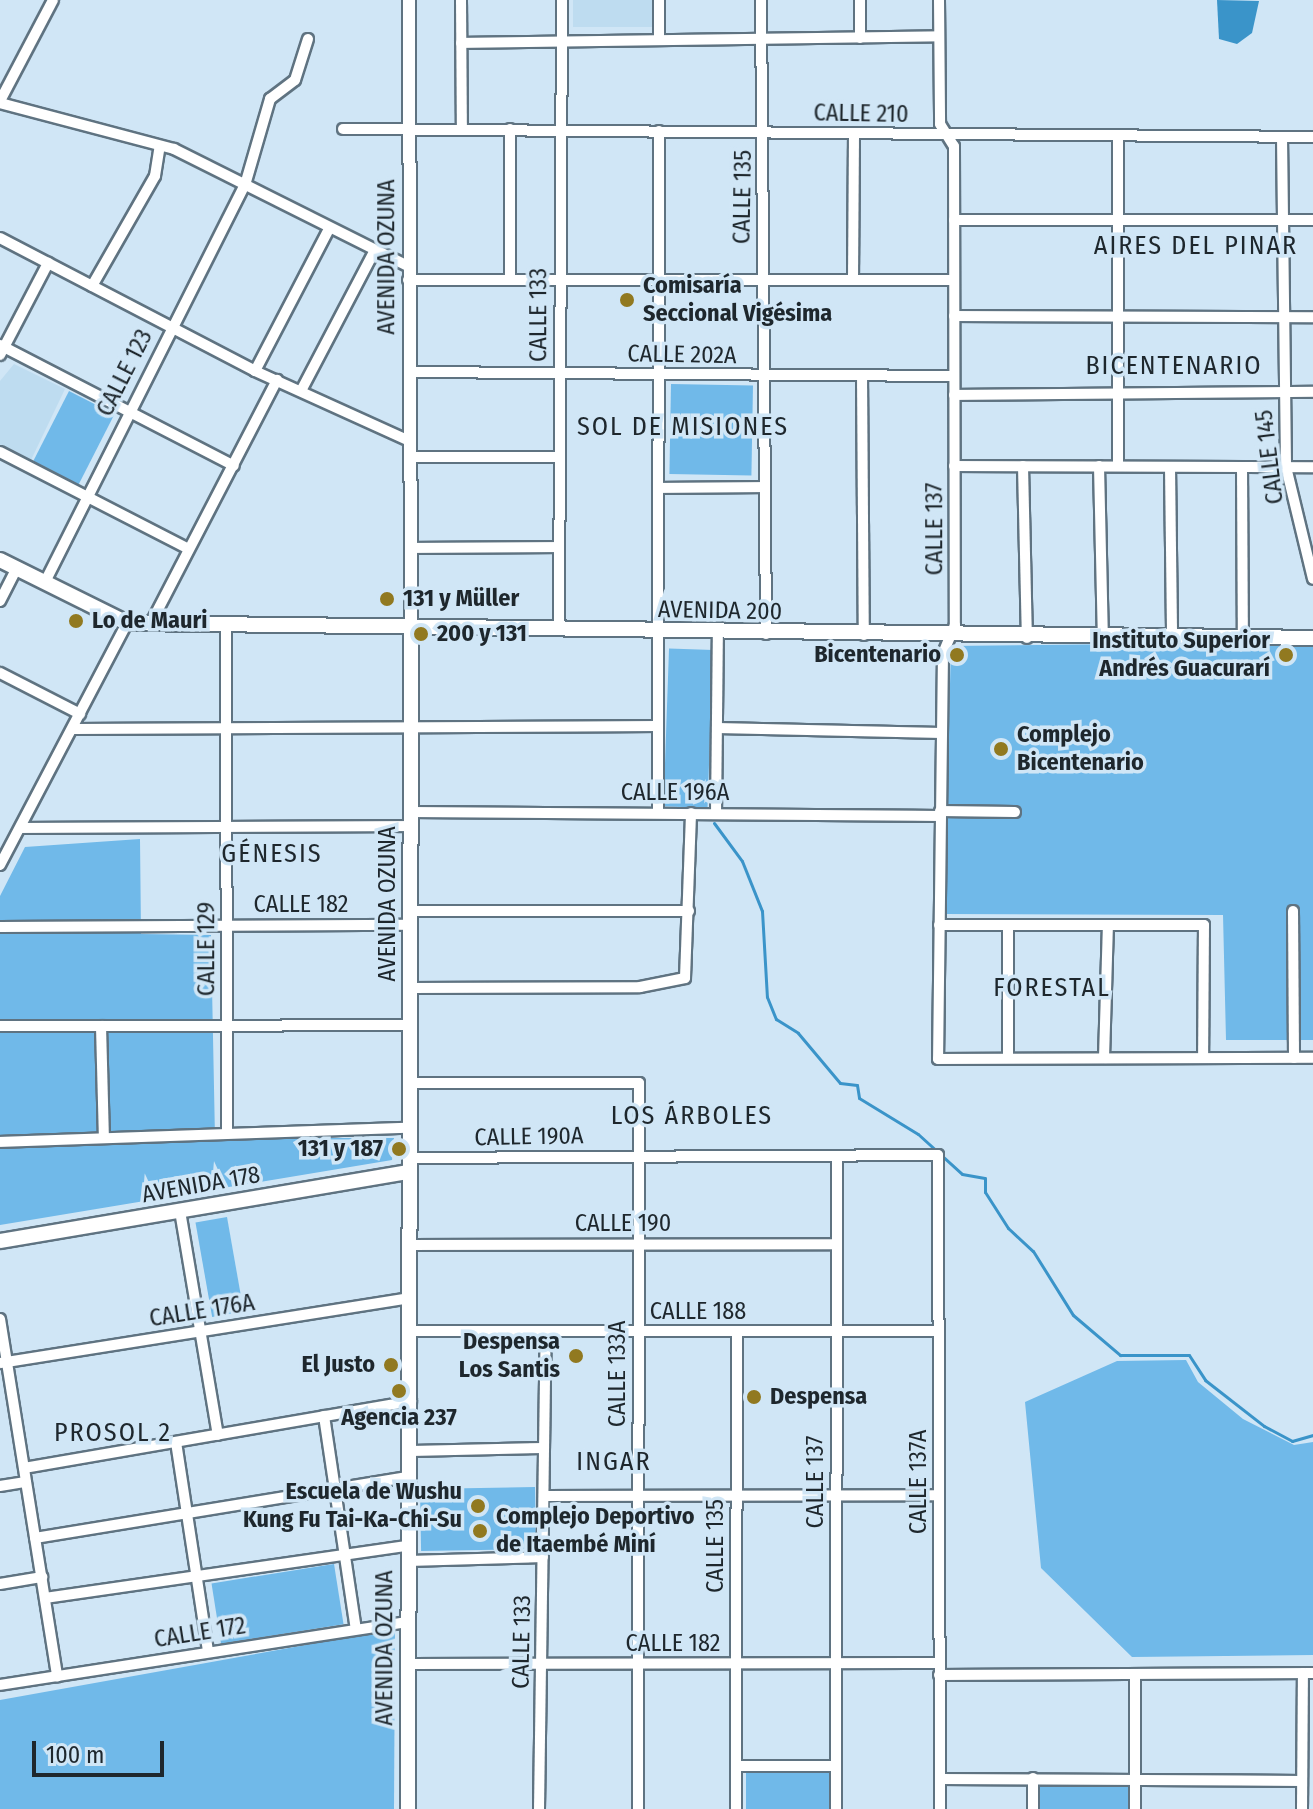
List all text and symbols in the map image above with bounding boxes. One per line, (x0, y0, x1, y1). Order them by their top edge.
street label: CALLE 210 (813, 99, 909, 129)
street label: CALLE 135 (728, 150, 758, 244)
street label: AVENIDA OZUNA (373, 179, 401, 335)
district label: AIRES DEL PINAR (1094, 230, 1298, 262)
street label: CALLE 133 (525, 268, 553, 362)
place label: Comisaría Seccional Vigésima (643, 272, 832, 328)
marker: Comisaría Seccional Vigésima (618, 291, 636, 309)
street label: CALLE 123 (91, 325, 159, 421)
street label: CALLE 202A (627, 340, 737, 370)
district label: BICENTENARIO (1085, 350, 1263, 382)
street label: CALLE 145 (1250, 408, 1290, 506)
district label: SOL DE MISIONES (577, 411, 789, 443)
street label: CALLE 137 (921, 483, 949, 575)
place label: 131 y Müller (403, 585, 519, 613)
marker: 131 y Müller (378, 590, 396, 608)
street label: AVENIDA 200 (658, 596, 782, 626)
place label: Lo de Mauri (92, 607, 207, 635)
marker: Lo de Mauri (67, 612, 85, 630)
place label: 200 y 131 (437, 620, 527, 648)
marker: 200 y 131 (412, 625, 430, 643)
place label: Instituto Superior Andrés Guacurarí (1092, 627, 1270, 683)
place label: Bicentenario (814, 641, 941, 669)
marker: Bicentenario (948, 646, 966, 664)
marker: Instituto Superior Andrés Guacurarí (1277, 646, 1295, 664)
place label: Complejo Bicentenario (1017, 721, 1144, 777)
marker: Complejo Bicentenario (992, 740, 1010, 758)
street label: CALLE 196A (621, 779, 729, 807)
street label: AVENIDA OZUNA (374, 826, 402, 982)
district label: GÉNESIS (221, 838, 323, 870)
street label: CALLE 182 (254, 891, 348, 919)
street label: CALLE 129 (193, 902, 221, 996)
district label: FORESTAL (993, 972, 1111, 1004)
district label: LOS ÁRBOLES (611, 1100, 773, 1132)
street label: CALLE 190A (474, 1122, 584, 1152)
place label: 131 y 187 (298, 1135, 383, 1163)
marker: 131 y 187 (390, 1140, 408, 1158)
street label: AVENIDA 178 (140, 1160, 262, 1210)
street label: CALLE 190 (575, 1210, 671, 1238)
street label: CALLE 176A (147, 1288, 257, 1334)
street label: CALLE 188 (650, 1298, 746, 1326)
street label: CALLE 133A (604, 1321, 632, 1427)
place label: Despensa Los Santis (459, 1328, 560, 1384)
marker: Despensa Los Santis (567, 1347, 585, 1365)
place label: El Justo (302, 1351, 375, 1379)
marker: El Justo (382, 1356, 400, 1374)
marker: Agencia 237 (390, 1382, 408, 1400)
place label: Despensa (770, 1383, 867, 1411)
marker: Despensa (745, 1388, 763, 1406)
place label: Agencia 237 (341, 1404, 457, 1432)
district label: PROSOL 2 (54, 1417, 172, 1449)
street label: CALLE 137A (905, 1430, 933, 1534)
street label: CALLE 137 (802, 1436, 830, 1528)
district label: INGAR (576, 1446, 652, 1478)
place label: Escuela de Wushu Kung Fu Tai-Ka-Chi-Su (243, 1478, 462, 1534)
marker: Escuela de Wushu Kung Fu Tai-Ka-Chi-Su (469, 1497, 487, 1515)
street label: CALLE 135 (702, 1499, 730, 1593)
place label: Complejo Deportivo de Itaembé Miní (496, 1503, 695, 1559)
marker: Complejo Deportivo de Itaembé Miní (471, 1522, 489, 1540)
street label: AVENIDA OZUNA (371, 1570, 399, 1726)
street label: CALLE 133 (507, 1595, 537, 1689)
street label: CALLE 172 (152, 1612, 248, 1654)
street label: CALLE 182 (626, 1630, 720, 1658)
scale bar (36, 1725, 168, 1775)
text: 100 m (46, 1741, 104, 1769)

